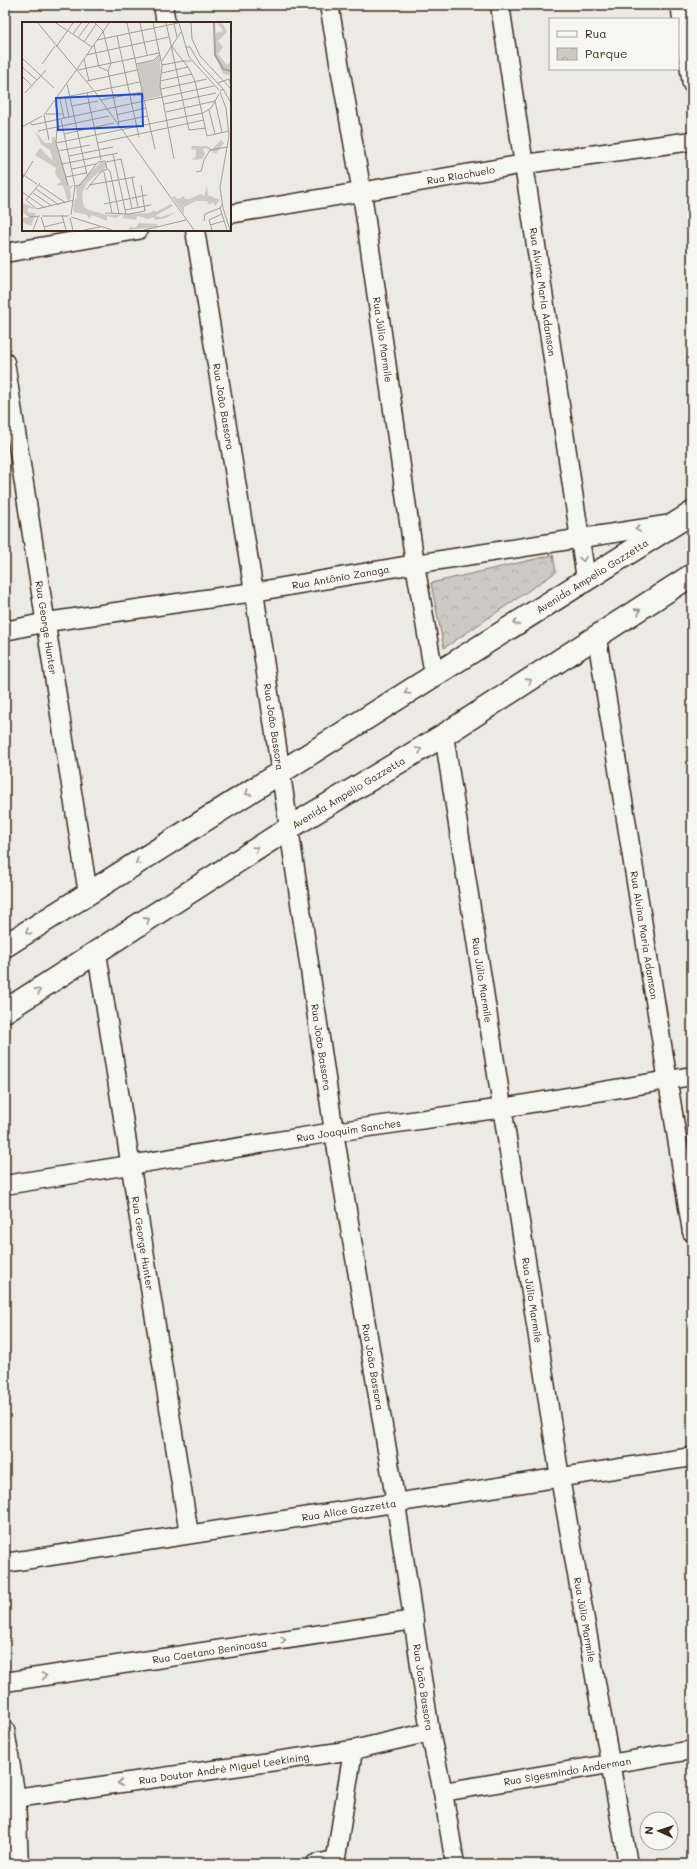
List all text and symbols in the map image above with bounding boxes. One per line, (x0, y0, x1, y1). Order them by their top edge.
legend (549, 18, 679, 70)
inset map (22, 22, 231, 231)
text: Rua (585, 25, 607, 41)
text: Parque (585, 45, 628, 61)
street label: Rua Riachuelo (426, 162, 496, 188)
street label: Rua Alvina Maria Adamson (526, 227, 560, 357)
street label: Rua Júlio Marmile (370, 296, 396, 383)
street label: Rua João Bassora (210, 362, 238, 451)
one-way arrow (635, 524, 641, 533)
street label: Avenida Ampelio Gazzetta (533, 535, 651, 616)
one-way arrow (578, 555, 587, 562)
street label: Rua Antônio Zanaga (291, 562, 390, 592)
street label: Rua George Hunter (32, 580, 61, 676)
one-way arrow (634, 608, 641, 615)
one-way arrow (514, 618, 521, 625)
one-way arrow (525, 678, 532, 686)
street label: Rua João Bassora (261, 682, 287, 771)
one-way arrow (404, 688, 411, 695)
one-way arrow (415, 747, 422, 754)
street label: Avenida Ampelio Gazzetta (289, 753, 408, 832)
one-way arrow (245, 788, 252, 796)
one-way arrow (252, 847, 259, 854)
one-way arrow (135, 858, 142, 865)
street label: Rua Alvina Maria Adamson (627, 870, 662, 1000)
one-way arrow (143, 918, 150, 925)
one-way arrow (25, 927, 32, 935)
street label: Rua Júlio Marmile (469, 936, 496, 1024)
one-way arrow (34, 988, 41, 995)
street label: Rua João Bassora (308, 1003, 335, 1092)
street label: Rua Joaquim Sanches (296, 1116, 402, 1145)
street label: Rua George Hunter (129, 1195, 157, 1291)
street label: Rua Júlio Marmile (519, 1257, 546, 1344)
street label: Rua João Bassora (359, 1323, 387, 1411)
street label: Rua Alice Gazzetta (301, 1496, 397, 1524)
street label: Rua Júlio Marmile (571, 1576, 599, 1663)
street label: Rua Caetano Benincasa (151, 1635, 268, 1667)
one-way arrow (280, 1636, 286, 1645)
street label: Rua João Bassora (410, 1643, 437, 1732)
one-way arrow (40, 1672, 47, 1681)
street label: Rua Doutor André Miguel Leekining (138, 1749, 310, 1787)
street label: Rua Sigesmindo Anderman (503, 1753, 632, 1789)
one-way arrow (117, 1778, 123, 1787)
north arrow (639, 1811, 679, 1851)
text: N (641, 1826, 656, 1835)

